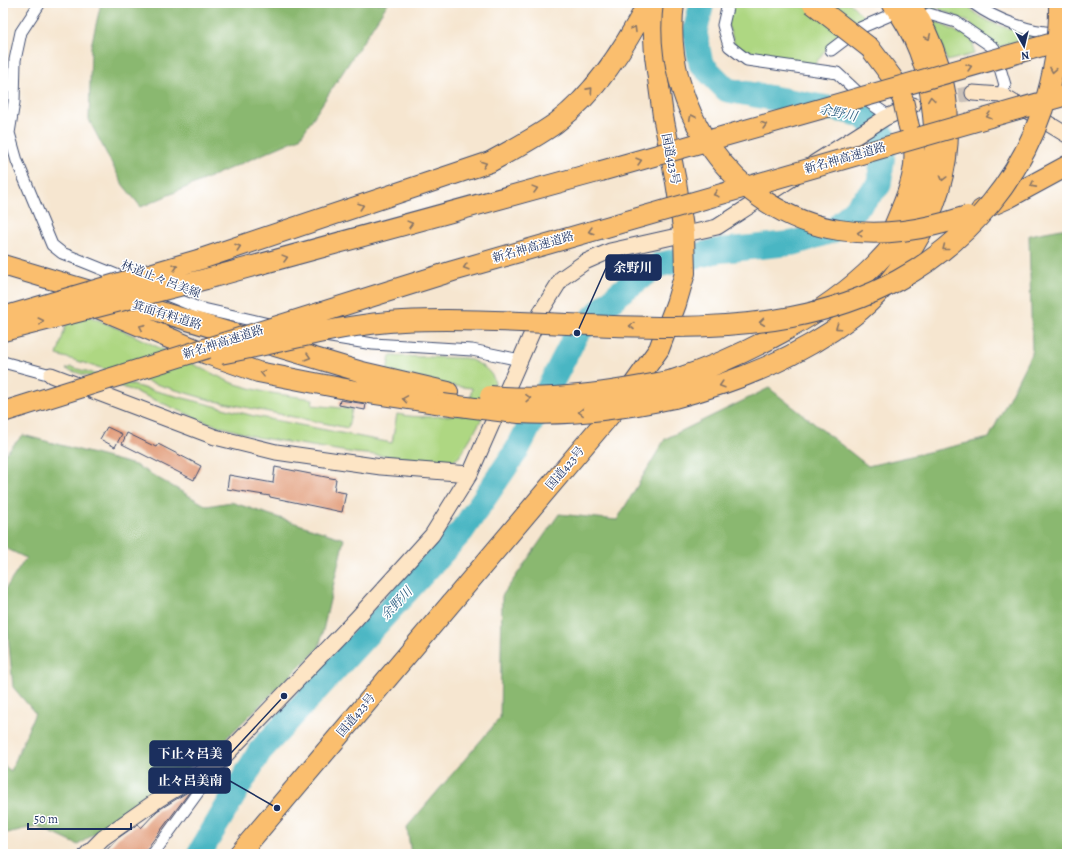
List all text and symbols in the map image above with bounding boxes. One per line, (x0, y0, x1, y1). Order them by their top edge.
one-way arrow (629, 26, 637, 33)
north arrow (1004, 26, 1044, 66)
one-way arrow (923, 33, 931, 41)
text: N (1020, 47, 1030, 63)
one-way arrow (966, 63, 973, 72)
one-way arrow (1049, 66, 1058, 73)
one-way arrow (585, 87, 593, 95)
one-way arrow (927, 96, 936, 102)
water label: 余野川 (817, 100, 861, 125)
one-way arrow (986, 112, 992, 120)
one-way arrow (689, 113, 697, 121)
one-way arrow (760, 121, 767, 130)
street label: 国道423号 (658, 132, 684, 186)
street label: 新名神高速道路 (802, 139, 888, 177)
one-way arrow (635, 157, 642, 166)
one-way arrow (481, 160, 488, 168)
one-way arrow (939, 175, 947, 181)
one-way arrow (1030, 180, 1037, 188)
one-way arrow (532, 185, 539, 194)
one-way arrow (713, 190, 719, 198)
one-way arrow (358, 202, 365, 211)
one-way arrow (406, 220, 413, 229)
one-way arrow (588, 226, 595, 235)
street label: 新名神高速道路 (490, 228, 576, 266)
one-way arrow (857, 228, 863, 237)
one-way arrow (234, 243, 241, 252)
one-way arrow (942, 244, 949, 251)
one-way arrow (281, 254, 288, 263)
callout: 余野川 (606, 255, 661, 280)
street label: 林道止々呂美線 (119, 256, 203, 302)
text: 余野川 (613, 259, 653, 276)
one-way arrow (463, 262, 470, 271)
one-way arrow (171, 263, 178, 272)
street label: 箕面有料道路 (130, 297, 204, 333)
one-way arrow (759, 317, 765, 326)
one-way arrow (38, 318, 44, 326)
street label: 新名神高速道路 (181, 321, 265, 363)
one-way arrow (629, 322, 635, 330)
one-way arrow (835, 322, 842, 330)
one-way arrow (138, 324, 146, 332)
one-way arrow (305, 352, 312, 361)
one-way arrow (260, 369, 266, 377)
one-way arrow (719, 380, 726, 389)
one-way arrow (525, 393, 531, 402)
one-way arrow (402, 395, 408, 404)
one-way arrow (577, 408, 583, 416)
street label: 国道423号 (542, 443, 588, 493)
water label: 余野川 (377, 582, 417, 623)
street label: 国道423号 (333, 690, 379, 740)
callout: 下止々呂美 (150, 741, 231, 766)
text: 下止々呂美 (157, 745, 223, 762)
callout: 止々呂美南 (149, 768, 230, 793)
text: 止々呂美南 (157, 772, 223, 789)
scale bar (28, 805, 131, 831)
text: 50 m (34, 811, 58, 827)

